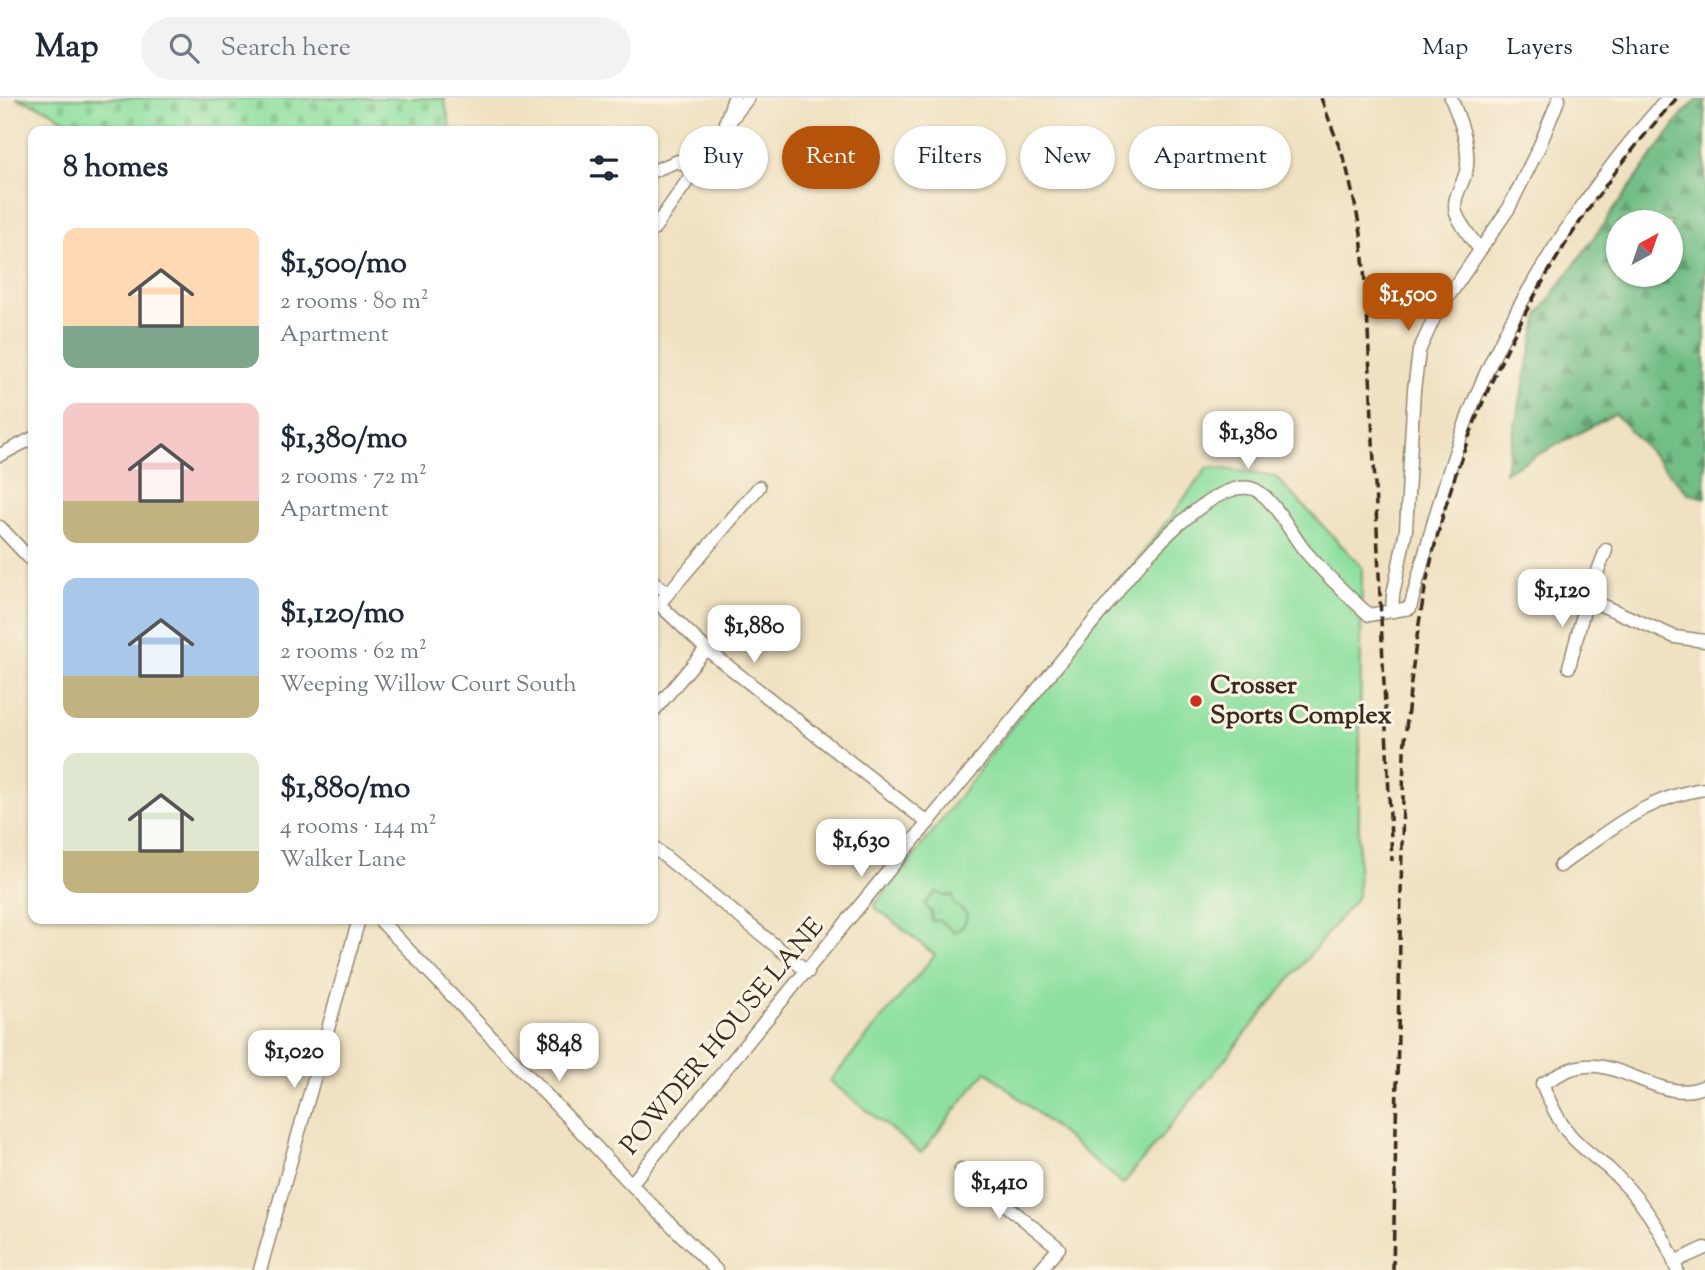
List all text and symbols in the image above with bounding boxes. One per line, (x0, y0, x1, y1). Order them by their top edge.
search box (141, 17, 631, 80)
text: Map (35, 24, 99, 72)
icon: search (165, 29, 203, 67)
text: Search here (221, 30, 351, 67)
text: Map (1422, 31, 1468, 65)
text: Layers (1506, 31, 1573, 65)
text: Share (1611, 31, 1670, 65)
chip: Buy (679, 126, 768, 189)
chip: Rent (782, 126, 880, 189)
chip: Filters (894, 126, 1006, 189)
chip: New (1020, 126, 1115, 189)
chip: Apartment (1129, 126, 1291, 189)
text: 8 homes (63, 147, 168, 190)
icon: filters (585, 149, 623, 187)
north arrow (1606, 210, 1684, 287)
map controls (1606, 210, 1683, 287)
text: $1,500/mo (280, 243, 407, 286)
icon: home (119, 256, 203, 340)
pin: $1,500 (1351, 274, 1465, 333)
text: $1,500 (1379, 279, 1437, 312)
text: 2 rooms · 80 m² (280, 286, 428, 319)
text: Apartment (280, 319, 389, 352)
pin: $1,380 (1191, 412, 1305, 471)
text: $1,380 (1219, 417, 1277, 450)
text: $1,380/mo (280, 418, 407, 461)
icon: home (119, 431, 203, 515)
text: 2 rooms · 72 m² (280, 461, 427, 494)
text: Apartment (280, 494, 389, 527)
pin: $1,120 (1505, 570, 1619, 629)
text: $1,120 (1534, 575, 1590, 608)
text: $1,120/mo (280, 593, 405, 636)
icon: home (119, 606, 203, 690)
pin: $1,880 (697, 606, 811, 665)
text: $1,880 (724, 611, 785, 644)
text: 2 rooms · 62 m² (280, 636, 427, 669)
place label: Crosser Sports Complex (1210, 668, 1392, 735)
text: Weeping Willow Court South (280, 669, 577, 702)
marker: Crosser Sports Complex (1188, 693, 1204, 709)
text: $1,880/mo (280, 768, 410, 811)
icon: home (119, 781, 203, 865)
text: 4 rooms · 144 m² (280, 811, 437, 844)
pin: $1,630 (804, 820, 918, 879)
text: $1,630 (832, 825, 890, 858)
text: Walker Lane (280, 844, 406, 877)
street label: POWDER HOUSE LANE (613, 910, 834, 1164)
pin: $848 (518, 1024, 600, 1083)
text: $848 (536, 1029, 582, 1062)
pin: $1,020 (237, 1030, 351, 1090)
text: $1,020 (264, 1036, 324, 1069)
pin: $1,410 (942, 1162, 1056, 1221)
text: $1,410 (970, 1167, 1028, 1200)

